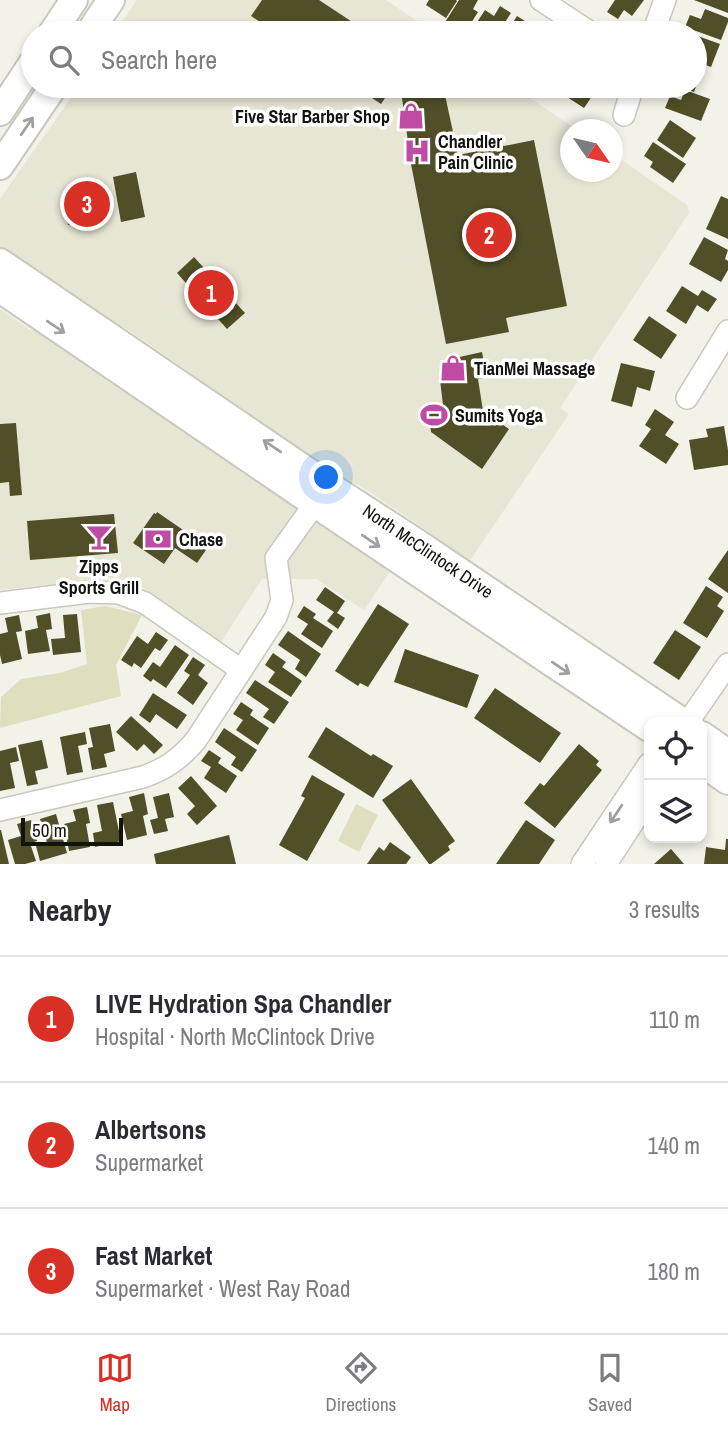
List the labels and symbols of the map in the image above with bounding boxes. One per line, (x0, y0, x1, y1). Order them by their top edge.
shop icon: Five Star Barber Shop (396, 101, 426, 131)
place label: Five Star Barber Shop (235, 104, 390, 129)
one-way arrow (20, 117, 34, 136)
north arrow (560, 119, 623, 182)
place label: Chandler Pain Clinic (438, 129, 513, 175)
hospital icon: Chandler Pain Clinic (402, 136, 432, 166)
pin: 3 (64, 178, 110, 230)
pin: 2 (466, 209, 512, 261)
pin: 1 (188, 267, 234, 319)
one-way arrow (46, 320, 65, 335)
shop icon: TianMei Massage (438, 353, 468, 383)
place label: TianMei Massage (474, 356, 595, 381)
sports icon: Sumits Yoga (419, 400, 449, 430)
place label: Sumits Yoga (455, 403, 544, 428)
one-way arrow (263, 439, 282, 453)
your location (309, 460, 343, 494)
street label: North McClintock Drive (358, 498, 498, 604)
bar icon: Zipps Sports Grill (84, 522, 114, 552)
bank icon: Chase (143, 524, 173, 554)
place label: Chase (179, 527, 223, 552)
one-way arrow (361, 535, 381, 549)
place label: Zipps Sports Grill (59, 554, 139, 600)
one-way arrow (550, 661, 570, 675)
one-way arrow (608, 804, 623, 823)
scale bar (21, 815, 122, 847)

